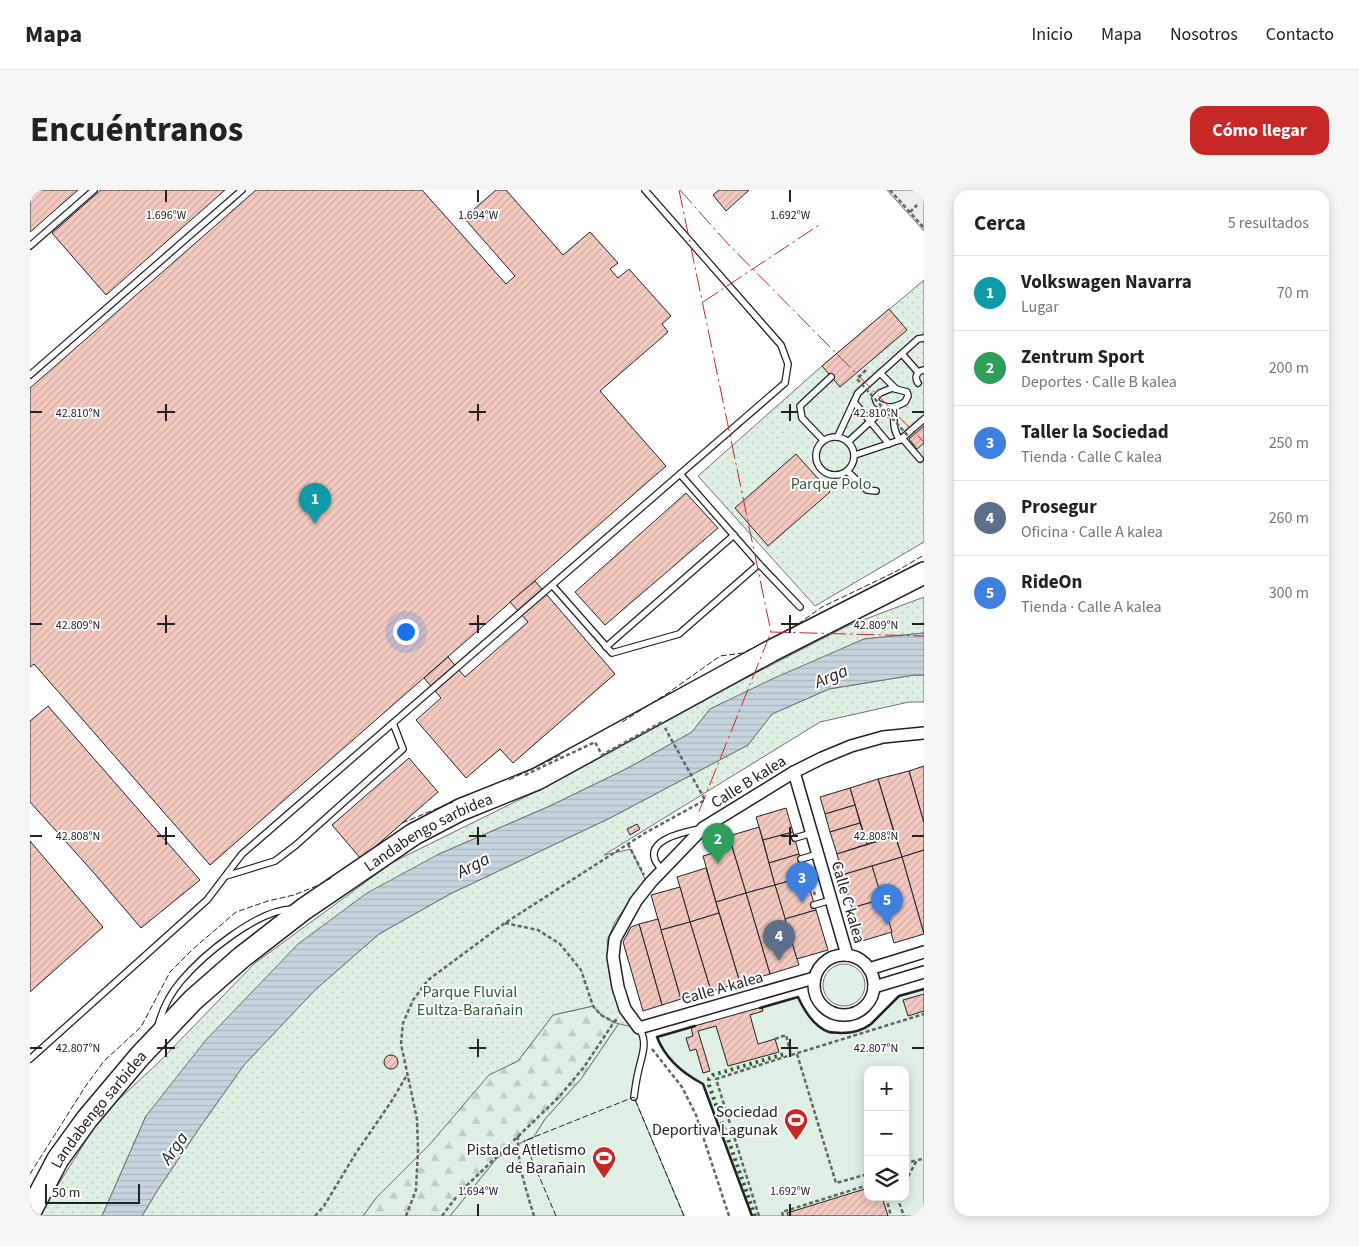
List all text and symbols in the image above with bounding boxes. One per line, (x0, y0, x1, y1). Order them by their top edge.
text: Mapa (25, 17, 82, 52)
text: Inicio (1032, 22, 1073, 47)
text: Mapa (1101, 22, 1142, 47)
text: Nosotros (1170, 22, 1238, 47)
text: Contacto (1266, 22, 1334, 47)
text: Encuéntranos (30, 105, 243, 155)
button: Cómo llegar (1190, 106, 1329, 155)
text: 1.696°W (146, 207, 187, 224)
text: 1.694°W (458, 207, 499, 224)
text: 1.692°W (770, 207, 811, 224)
text: Cerca (974, 208, 1026, 238)
text: 5 resultados (1228, 212, 1309, 234)
text: Volkswagen Navarra (1021, 269, 1192, 296)
text: 1 (986, 282, 994, 304)
text: 70 m (1277, 282, 1309, 304)
text: Lugar (1021, 296, 1059, 318)
text: Zentrum Sport (1021, 344, 1144, 371)
text: 2 (986, 357, 994, 379)
text: 200 m (1269, 357, 1309, 379)
text: Deportes · Calle B kalea (1021, 371, 1177, 393)
text: 42.810°N (56, 405, 100, 422)
text: 42.810°N (854, 405, 898, 422)
text: Taller la Sociedad (1021, 419, 1169, 446)
text: 3 (986, 432, 994, 454)
text: 250 m (1269, 432, 1309, 454)
text: Tienda · Calle C kalea (1021, 446, 1162, 468)
park label: Parque Polo (791, 473, 871, 495)
pin: 1 (299, 483, 331, 524)
text: Prosegur (1021, 494, 1097, 521)
text: 4 (986, 507, 994, 529)
text: 260 m (1269, 507, 1309, 529)
text: Oficina · Calle A kalea (1021, 521, 1163, 543)
text: RideOn (1021, 569, 1082, 596)
text: 5 (986, 582, 994, 604)
text: 300 m (1269, 582, 1309, 604)
text: Tienda · Calle A kalea (1021, 596, 1162, 618)
text: 42.809°N (56, 617, 100, 634)
text: 42.809°N (854, 617, 898, 634)
your location (393, 619, 419, 645)
water label: Arga (810, 658, 852, 695)
street label: Calle B kalea (707, 750, 790, 814)
street label: Landabengo sarbidea (360, 788, 496, 877)
pin: 2 (702, 823, 734, 864)
text: 42.808°N (56, 828, 100, 845)
text: 42.808°N (854, 828, 898, 845)
water label: Arga (451, 846, 495, 885)
street label: Calle C kalea (826, 859, 870, 946)
pin: 3 (786, 862, 818, 903)
pin: 5 (871, 884, 903, 925)
pin: 4 (763, 920, 795, 961)
street label: Calle A kalea (679, 966, 766, 1010)
park label: Parque Fluvial Eultza-Barañain (417, 981, 523, 1021)
text: 42.807°N (56, 1040, 100, 1057)
text: 42.807°N (854, 1040, 898, 1057)
street label: Landabengo sarbidea (45, 1046, 152, 1172)
map controls (864, 1066, 909, 1201)
button: + (864, 1066, 909, 1111)
place label: Sociedad Deportiva Lagunak (652, 1101, 778, 1141)
sports icon: Sociedad Deportiva Lagunak (783, 1107, 809, 1141)
button: − (864, 1111, 909, 1156)
water label: Arga (154, 1127, 195, 1170)
place label: Pista de Atletismo de Barañain (467, 1139, 586, 1179)
sports icon: Pista de Atletismo de Barañain (591, 1145, 617, 1179)
button: layers (864, 1156, 909, 1201)
scale bar (45, 1181, 140, 1204)
text: 50 m (52, 1183, 80, 1203)
text: 1.694°W (458, 1183, 499, 1200)
text: 1.692°W (770, 1183, 811, 1200)

